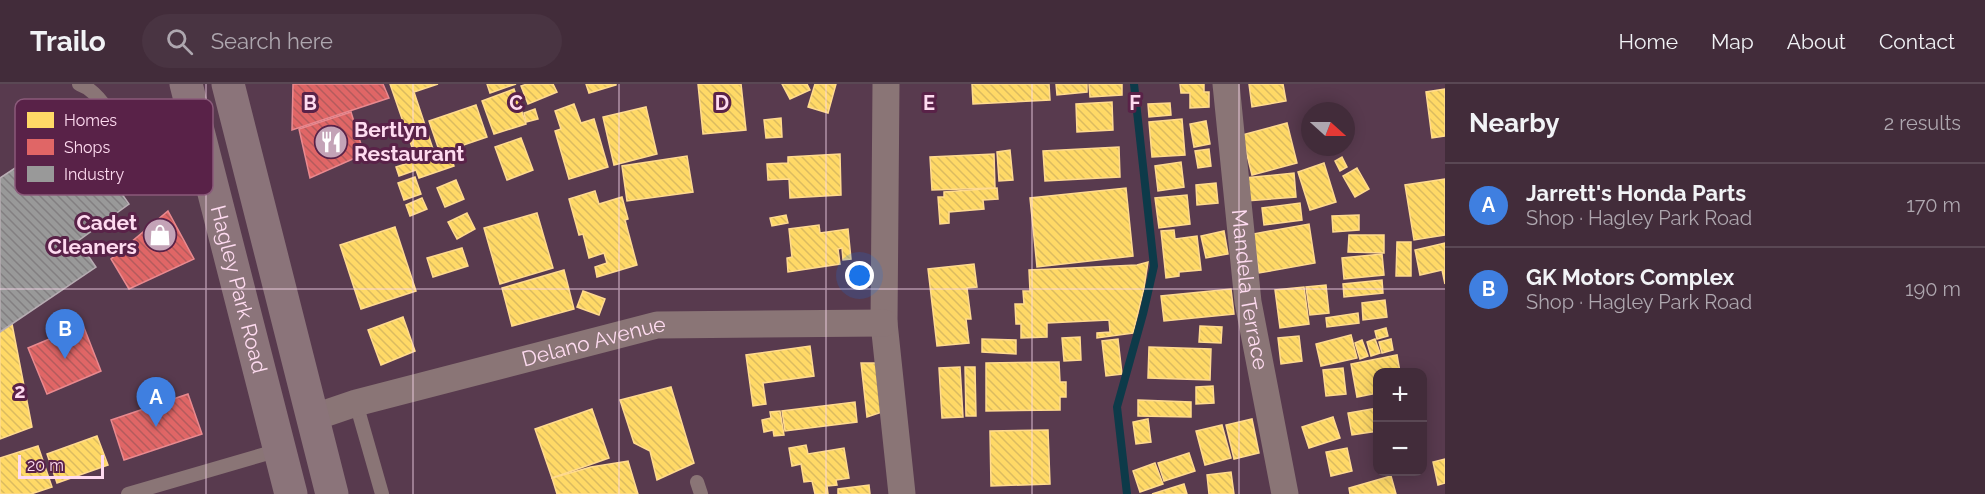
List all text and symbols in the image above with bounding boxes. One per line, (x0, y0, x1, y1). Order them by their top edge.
search box (142, 14, 562, 68)
text: Trailo (30, 25, 106, 58)
icon: search (163, 25, 196, 58)
text: Search here (211, 28, 333, 54)
text: Home (1619, 29, 1678, 54)
text: Map (1711, 29, 1754, 54)
text: About (1787, 29, 1846, 54)
text: Contact (1879, 29, 1955, 54)
text: B (303, 91, 317, 115)
text: C (509, 91, 523, 115)
text: D (715, 91, 729, 115)
text: E (923, 91, 935, 115)
text: F (1129, 91, 1141, 115)
legend (15, 99, 213, 195)
north arrow (1301, 102, 1355, 156)
text: Nearby (1469, 108, 1559, 138)
text: Homes (64, 111, 117, 130)
text: 2 results (1884, 111, 1961, 135)
place label: Bertlyn Restaurant (354, 117, 464, 166)
restaurant icon: Bertlyn Restaurant (313, 124, 349, 160)
text: Shops (64, 138, 110, 157)
text: Industry (64, 165, 124, 184)
text: Jarrett's Honda Parts (1526, 180, 1746, 206)
text: A (1482, 193, 1495, 217)
text: 170 m (1906, 193, 1961, 217)
street label: Hagley Park Road (206, 203, 273, 376)
text: Shop · Hagley Park Road (1526, 206, 1752, 230)
street label: Mandela Terrace (1227, 208, 1274, 372)
place label: Cadet Cleaners (48, 210, 137, 259)
shop icon: Cadet Cleaners (142, 217, 178, 253)
your location (845, 261, 874, 290)
text: GK Motors Complex (1526, 264, 1734, 290)
text: B (1482, 277, 1495, 301)
text: 190 m (1905, 277, 1961, 301)
text: Shop · Hagley Park Road (1526, 290, 1752, 314)
pin: B (46, 310, 84, 359)
street label: Delano Avenue (519, 312, 666, 372)
map controls (1373, 368, 1427, 476)
button: + (1373, 368, 1427, 422)
pin: A (136, 378, 176, 427)
text: 2 (14, 379, 26, 403)
button: − (1373, 422, 1427, 476)
scale bar (18, 452, 104, 480)
text: 20 m (27, 456, 64, 475)

